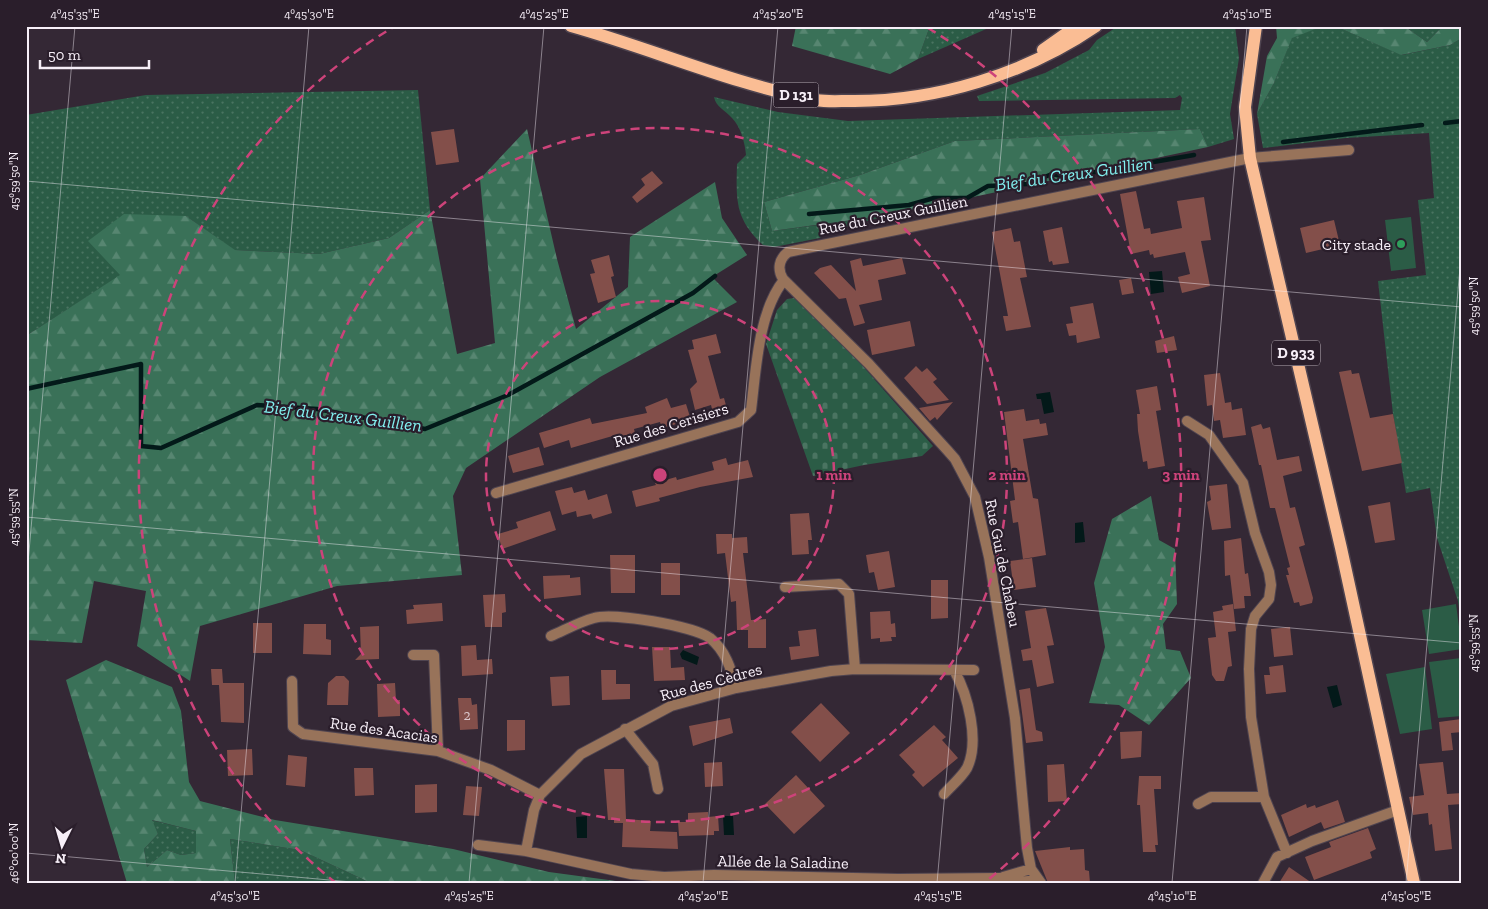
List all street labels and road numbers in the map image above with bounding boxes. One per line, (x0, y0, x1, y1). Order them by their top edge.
road number: D 131 (774, 82, 818, 108)
street label: Rue du Creux Guillien (817, 191, 970, 239)
road number: D 933 (1272, 340, 1320, 366)
street label: Rue des Cerisiers (611, 399, 731, 451)
street label: Rue Gui de Chabeu (981, 497, 1025, 629)
street label: Rue des Cèdres (658, 659, 764, 705)
street label: Rue des Acacias (329, 713, 439, 747)
street label: Allée de la Saladine (717, 851, 849, 873)

